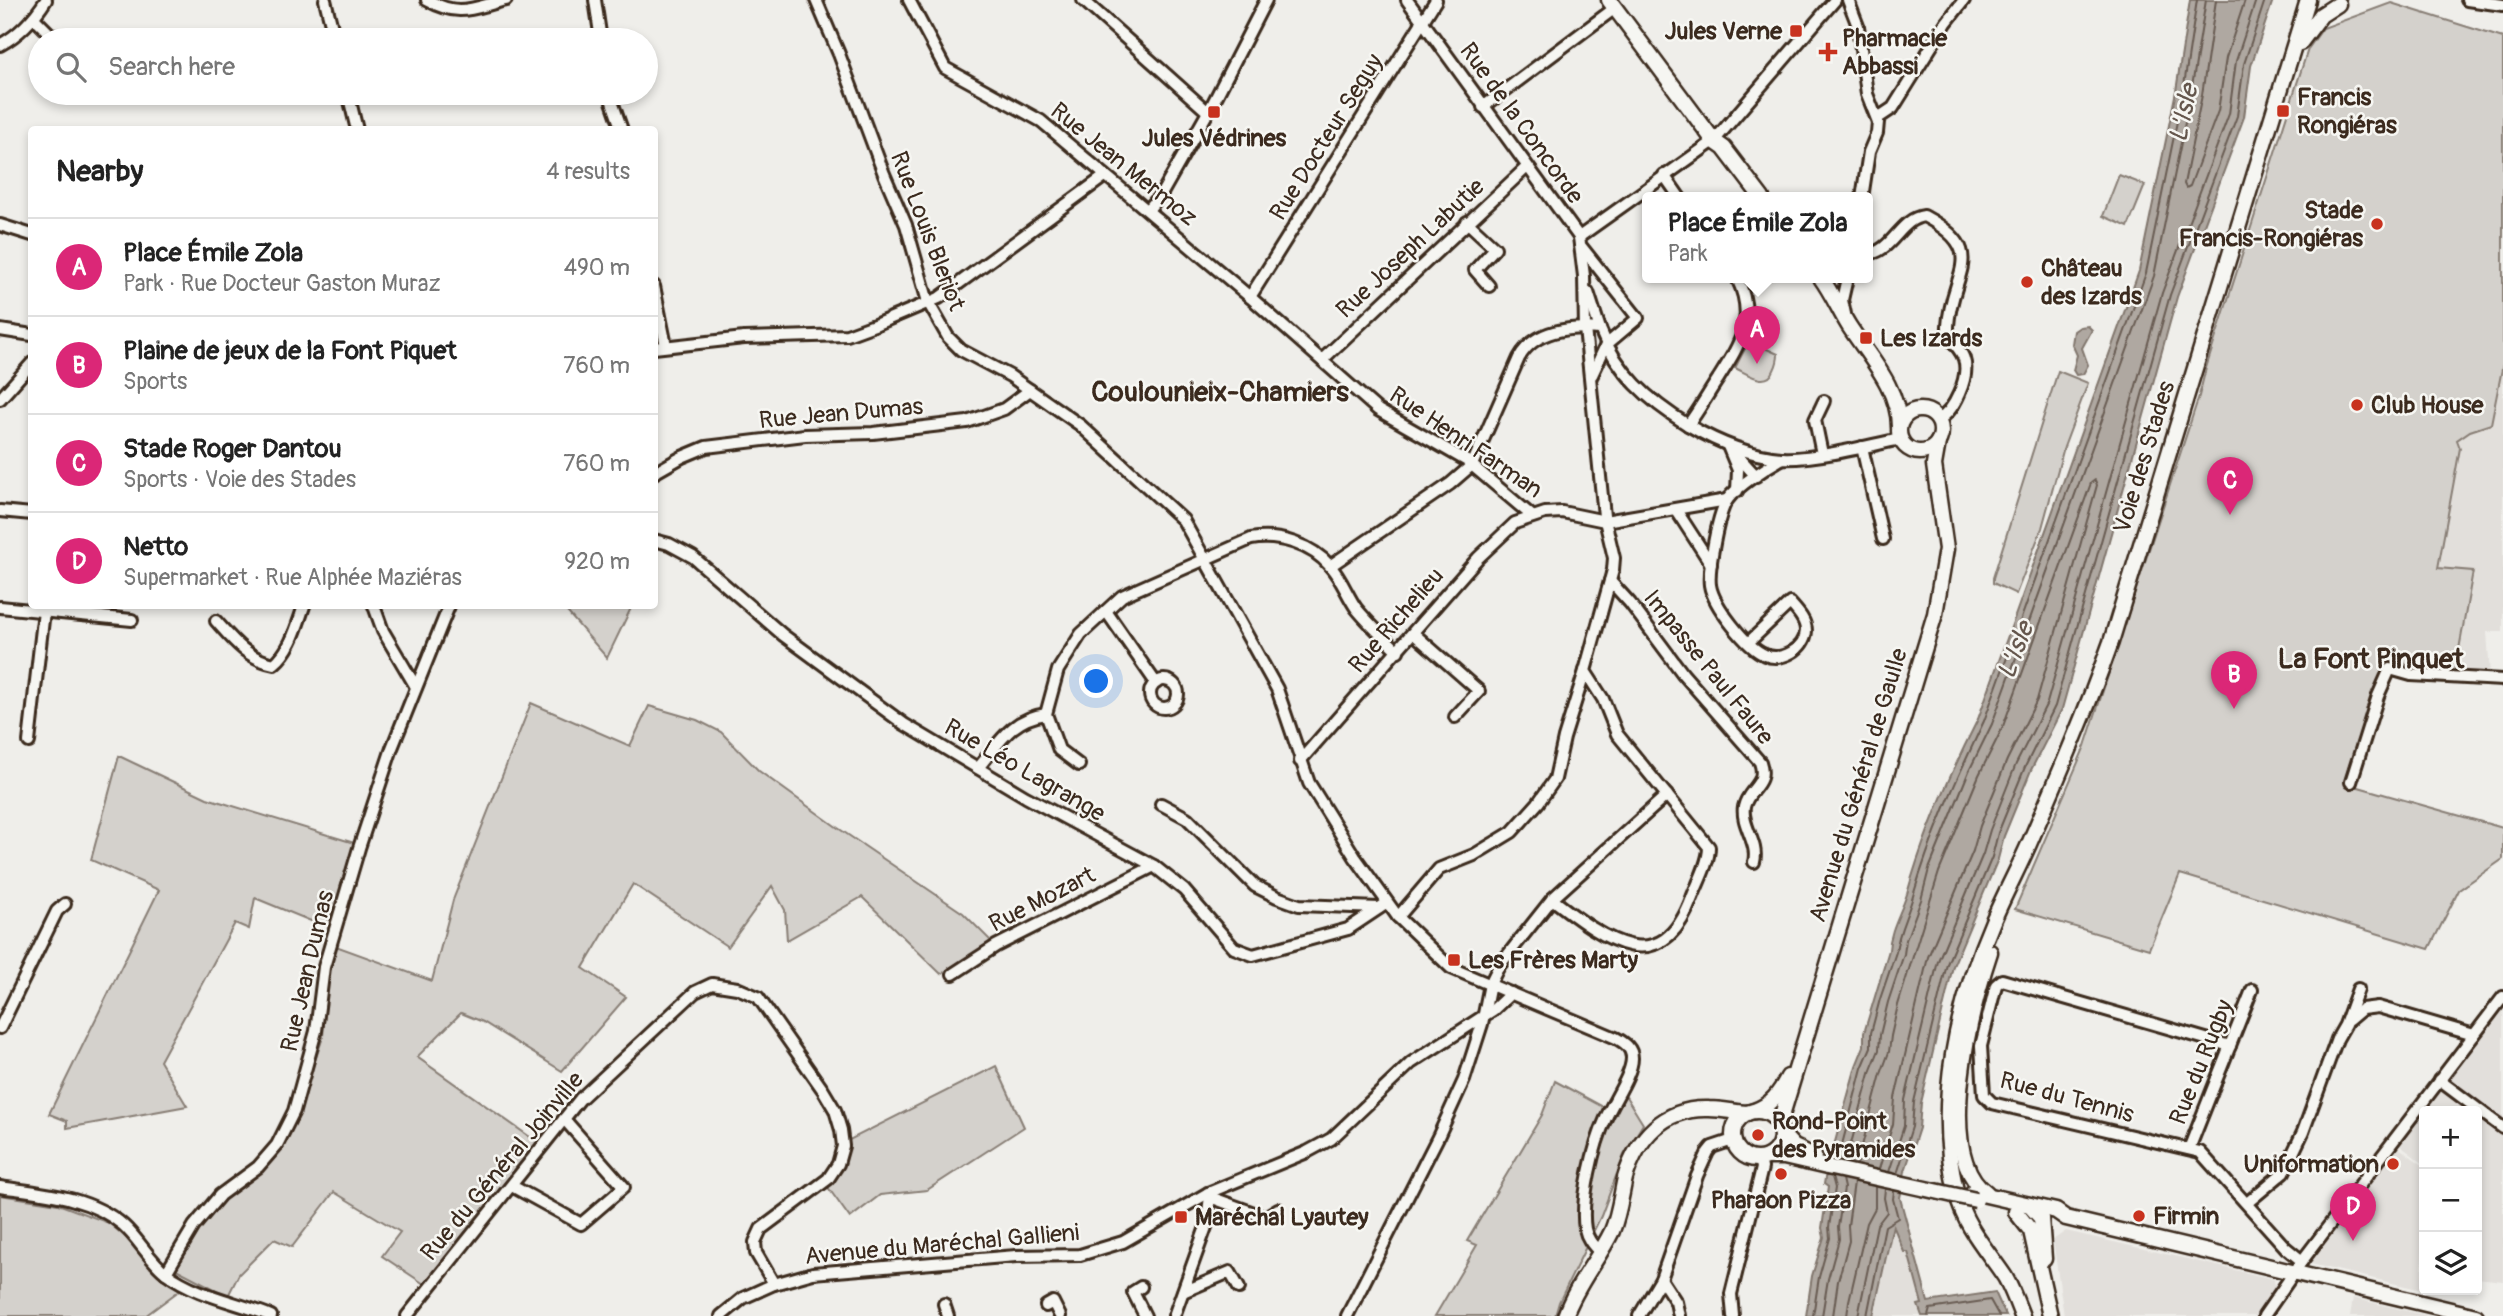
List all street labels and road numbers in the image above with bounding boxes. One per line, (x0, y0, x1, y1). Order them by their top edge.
street label: Rue de la Concorde (1453, 37, 1590, 210)
street label: Rue Docteur Seguy (1264, 49, 1389, 226)
street label: Rue Jean Mermoz (1045, 96, 1203, 232)
street label: Rue Louis Bleriot (884, 147, 971, 315)
street label: Rue Joseph Labutie (1330, 172, 1491, 324)
street label: Voie des Stades (2108, 377, 2181, 537)
street label: Rue Henri Farman (1384, 381, 1548, 504)
street label: Rue Jean Dumas (758, 392, 925, 435)
street label: Rue Richelieu (1343, 562, 1450, 679)
street label: Impasse Paul Faure (1637, 584, 1780, 751)
street label: Avenue du Général de Gaulle (1803, 645, 1914, 926)
street label: Rue Léo Lagrange (939, 713, 1110, 828)
street label: Rue Mozart (984, 860, 1100, 938)
street label: Rue Jean Dumas (275, 887, 340, 1055)
street label: Rue du Rugby (2163, 996, 2240, 1129)
street label: Rue du Général Joinville (415, 1066, 590, 1267)
street label: Rue du Tennis (1997, 1066, 2137, 1129)
street label: Avenue du Maréchal Gallieni (804, 1218, 1080, 1271)

